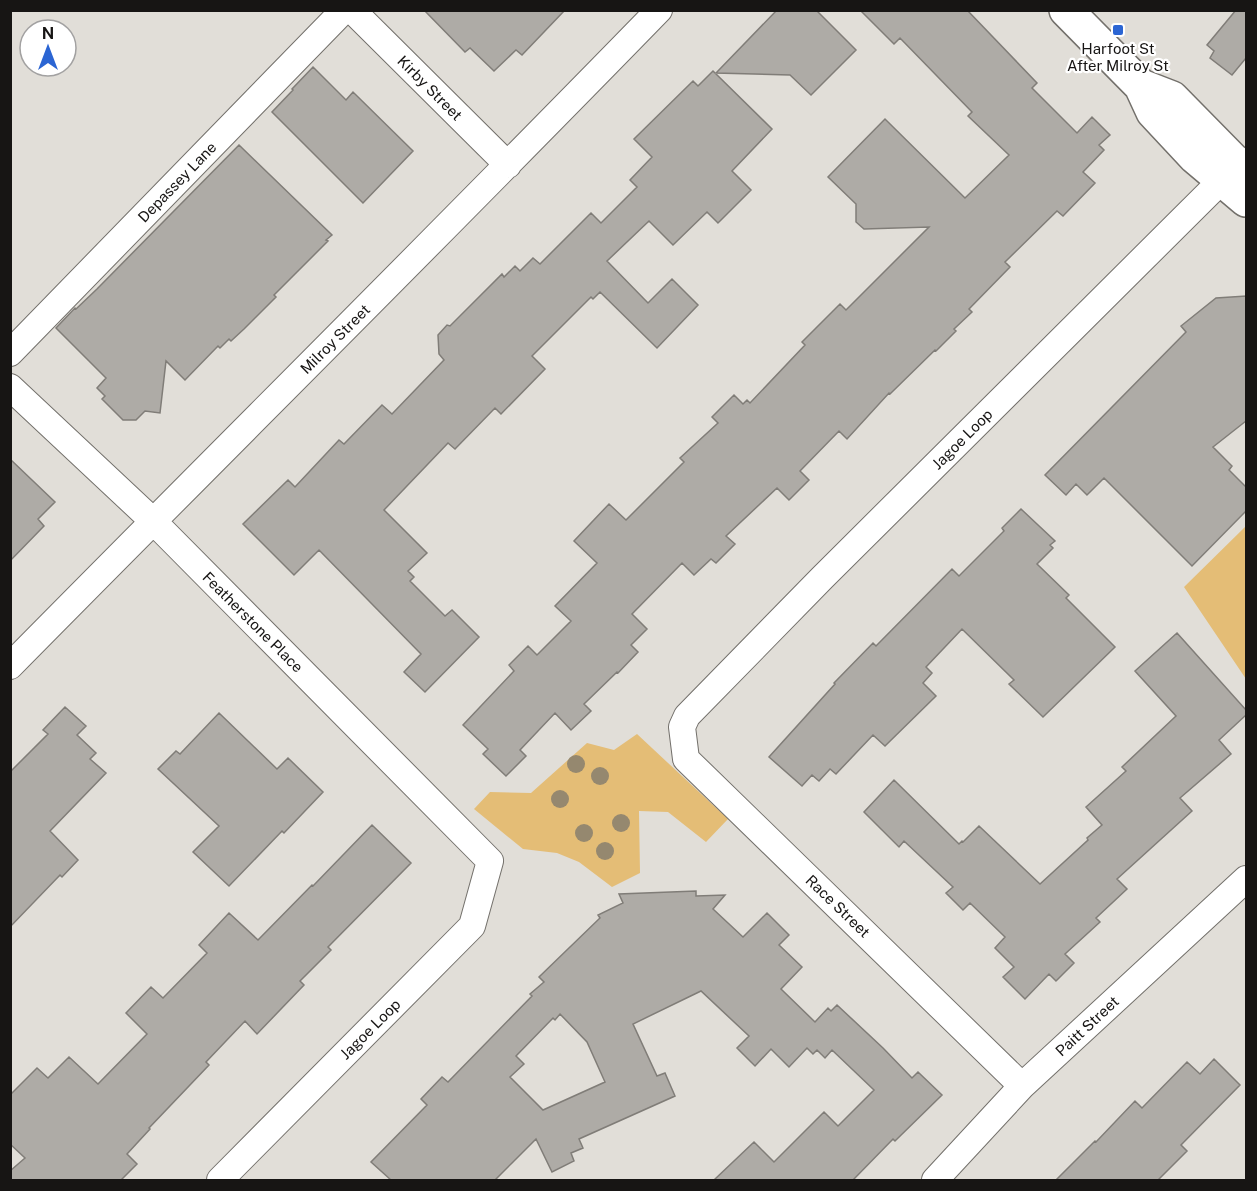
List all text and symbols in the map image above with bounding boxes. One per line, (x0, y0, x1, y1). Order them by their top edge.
north arrow (18, 18, 78, 78)
marker: Harfoot St After Milroy St (1111, 23, 1125, 37)
text: N (42, 24, 54, 43)
place label: Harfoot St After Milroy St (1067, 40, 1169, 74)
street label: Kirby Street (394, 52, 466, 124)
street label: Depassey Lane (134, 138, 220, 226)
street label: Milroy Street (297, 301, 373, 377)
street label: Jagoe Loop (928, 405, 996, 473)
street label: Featherstone Place (199, 568, 307, 676)
street label: Race Street (803, 871, 874, 941)
street label: Paitt Street (1052, 992, 1122, 1059)
street label: Jagoe Loop (336, 995, 404, 1063)

